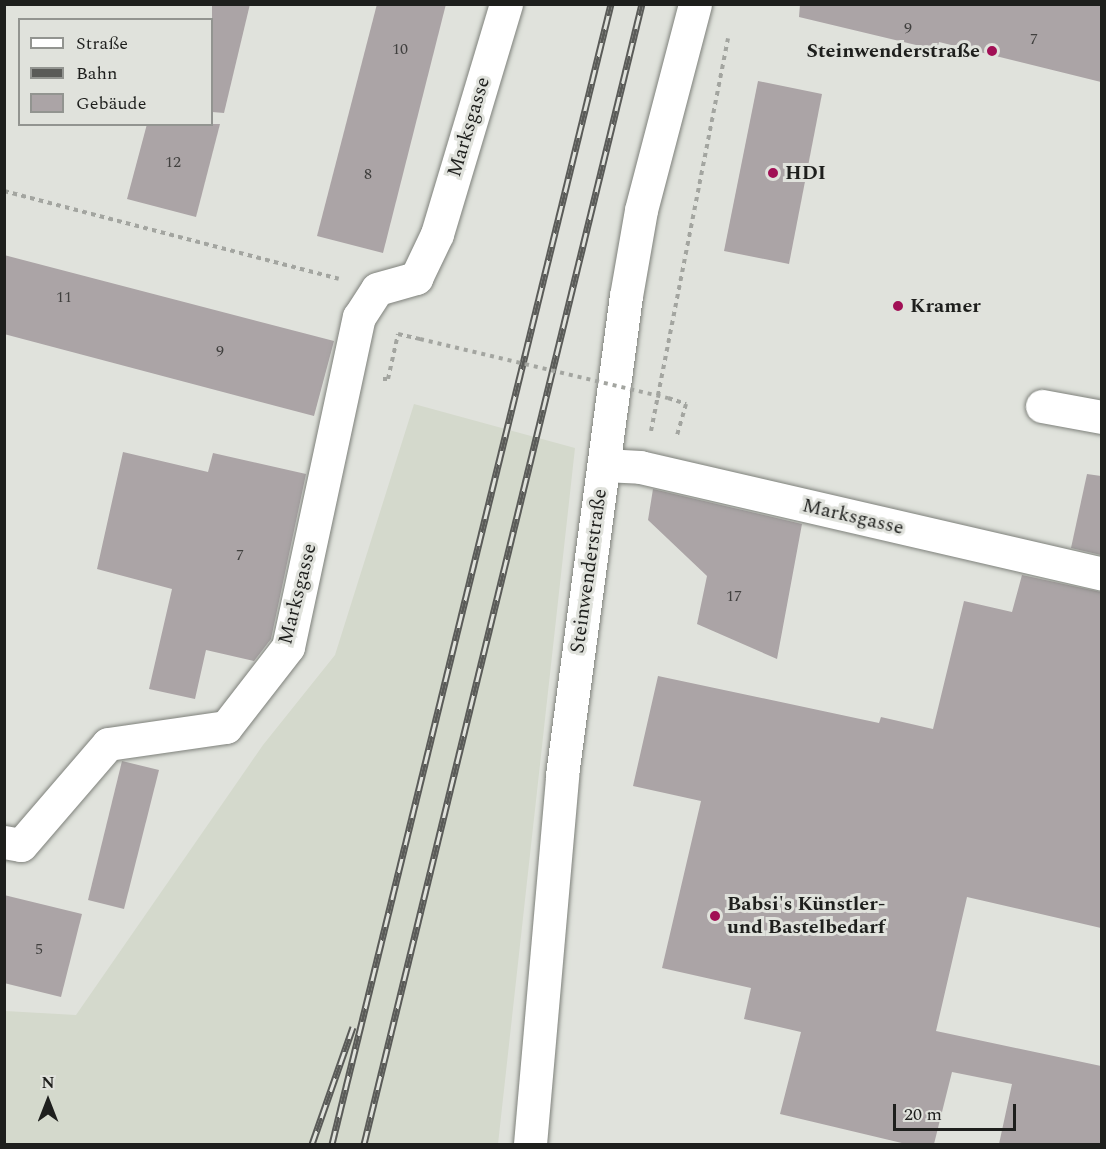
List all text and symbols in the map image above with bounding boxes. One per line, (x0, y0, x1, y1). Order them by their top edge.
legend (18, 18, 213, 126)
house number: 9 (904, 18, 912, 38)
house number: 7 (1030, 29, 1038, 49)
text: Straße (76, 30, 128, 57)
house number: 10 (392, 39, 408, 59)
place label: Steinwenderstraße (807, 39, 980, 63)
marker: Steinwenderstraße (985, 44, 999, 58)
text: Bahn (76, 60, 118, 87)
street label: Marksgasse (442, 74, 496, 180)
text: Gebäude (76, 90, 146, 117)
house number: 12 (165, 152, 181, 172)
place label: HDI (785, 161, 826, 185)
house number: 8 (364, 164, 372, 184)
marker: HDI (766, 166, 780, 180)
house number: 11 (56, 287, 72, 307)
place label: Kramer (910, 294, 981, 318)
marker: Kramer (891, 299, 905, 313)
house number: 9 (216, 341, 224, 361)
street label: Steinwenderstraße (566, 487, 612, 655)
street label: Marksgasse (800, 494, 906, 540)
street label: Marksgasse (274, 541, 322, 647)
house number: 7 (236, 545, 244, 565)
house number: 17 (726, 586, 742, 606)
place label: Babsi's Künstler- und Bastelbedarf (727, 892, 885, 939)
marker: Babsi's Künstler- und Bastelbedarf (708, 909, 722, 923)
house number: 5 (35, 939, 43, 959)
north arrow (18, 1071, 78, 1131)
text: N (41, 1071, 55, 1095)
scale bar (896, 1092, 1019, 1130)
text: 20 m (904, 1101, 942, 1128)

